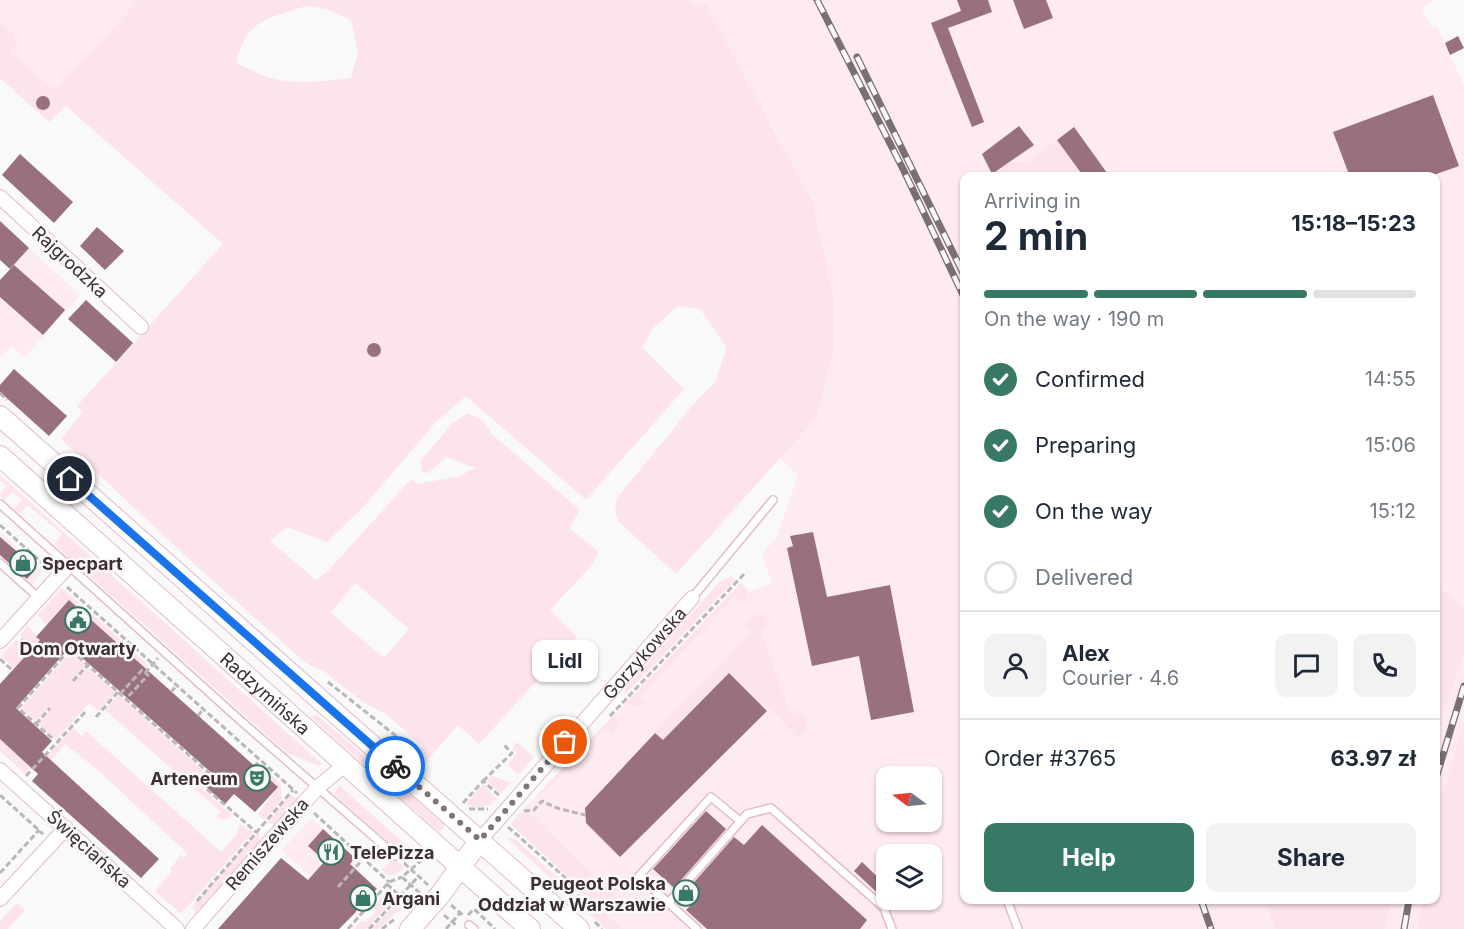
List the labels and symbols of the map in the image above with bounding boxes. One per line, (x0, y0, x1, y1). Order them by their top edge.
street label: Rajgrodzka (28, 222, 112, 302)
pin (44, 453, 95, 504)
shop icon: Specpart (8, 548, 38, 578)
place label: Specpart (42, 553, 123, 574)
street label: Gorzykowska (598, 602, 690, 703)
public building icon: Dom Otwarty (63, 605, 93, 635)
place label: Dom Otwarty (20, 638, 137, 659)
callout: Lidl (532, 640, 598, 682)
street label: Radzymińska (216, 648, 315, 739)
pin (539, 716, 590, 767)
courier (365, 736, 425, 796)
theatre icon: Arteneum (242, 763, 272, 793)
north arrow (876, 766, 942, 832)
place label: Arteneum (150, 768, 238, 789)
street label: Remiszewska (221, 794, 313, 894)
street label: Święciańska (43, 805, 136, 892)
restaurant icon: TelePizza (316, 837, 346, 867)
place label: TelePizza (350, 842, 435, 863)
place label: Peugeot Polska Oddział w Warszawie (478, 873, 666, 915)
shop icon: Peugeot Polska Oddział w Warszawie (671, 878, 701, 908)
shop icon: Argani (348, 883, 378, 913)
place label: Argani (382, 888, 440, 909)

